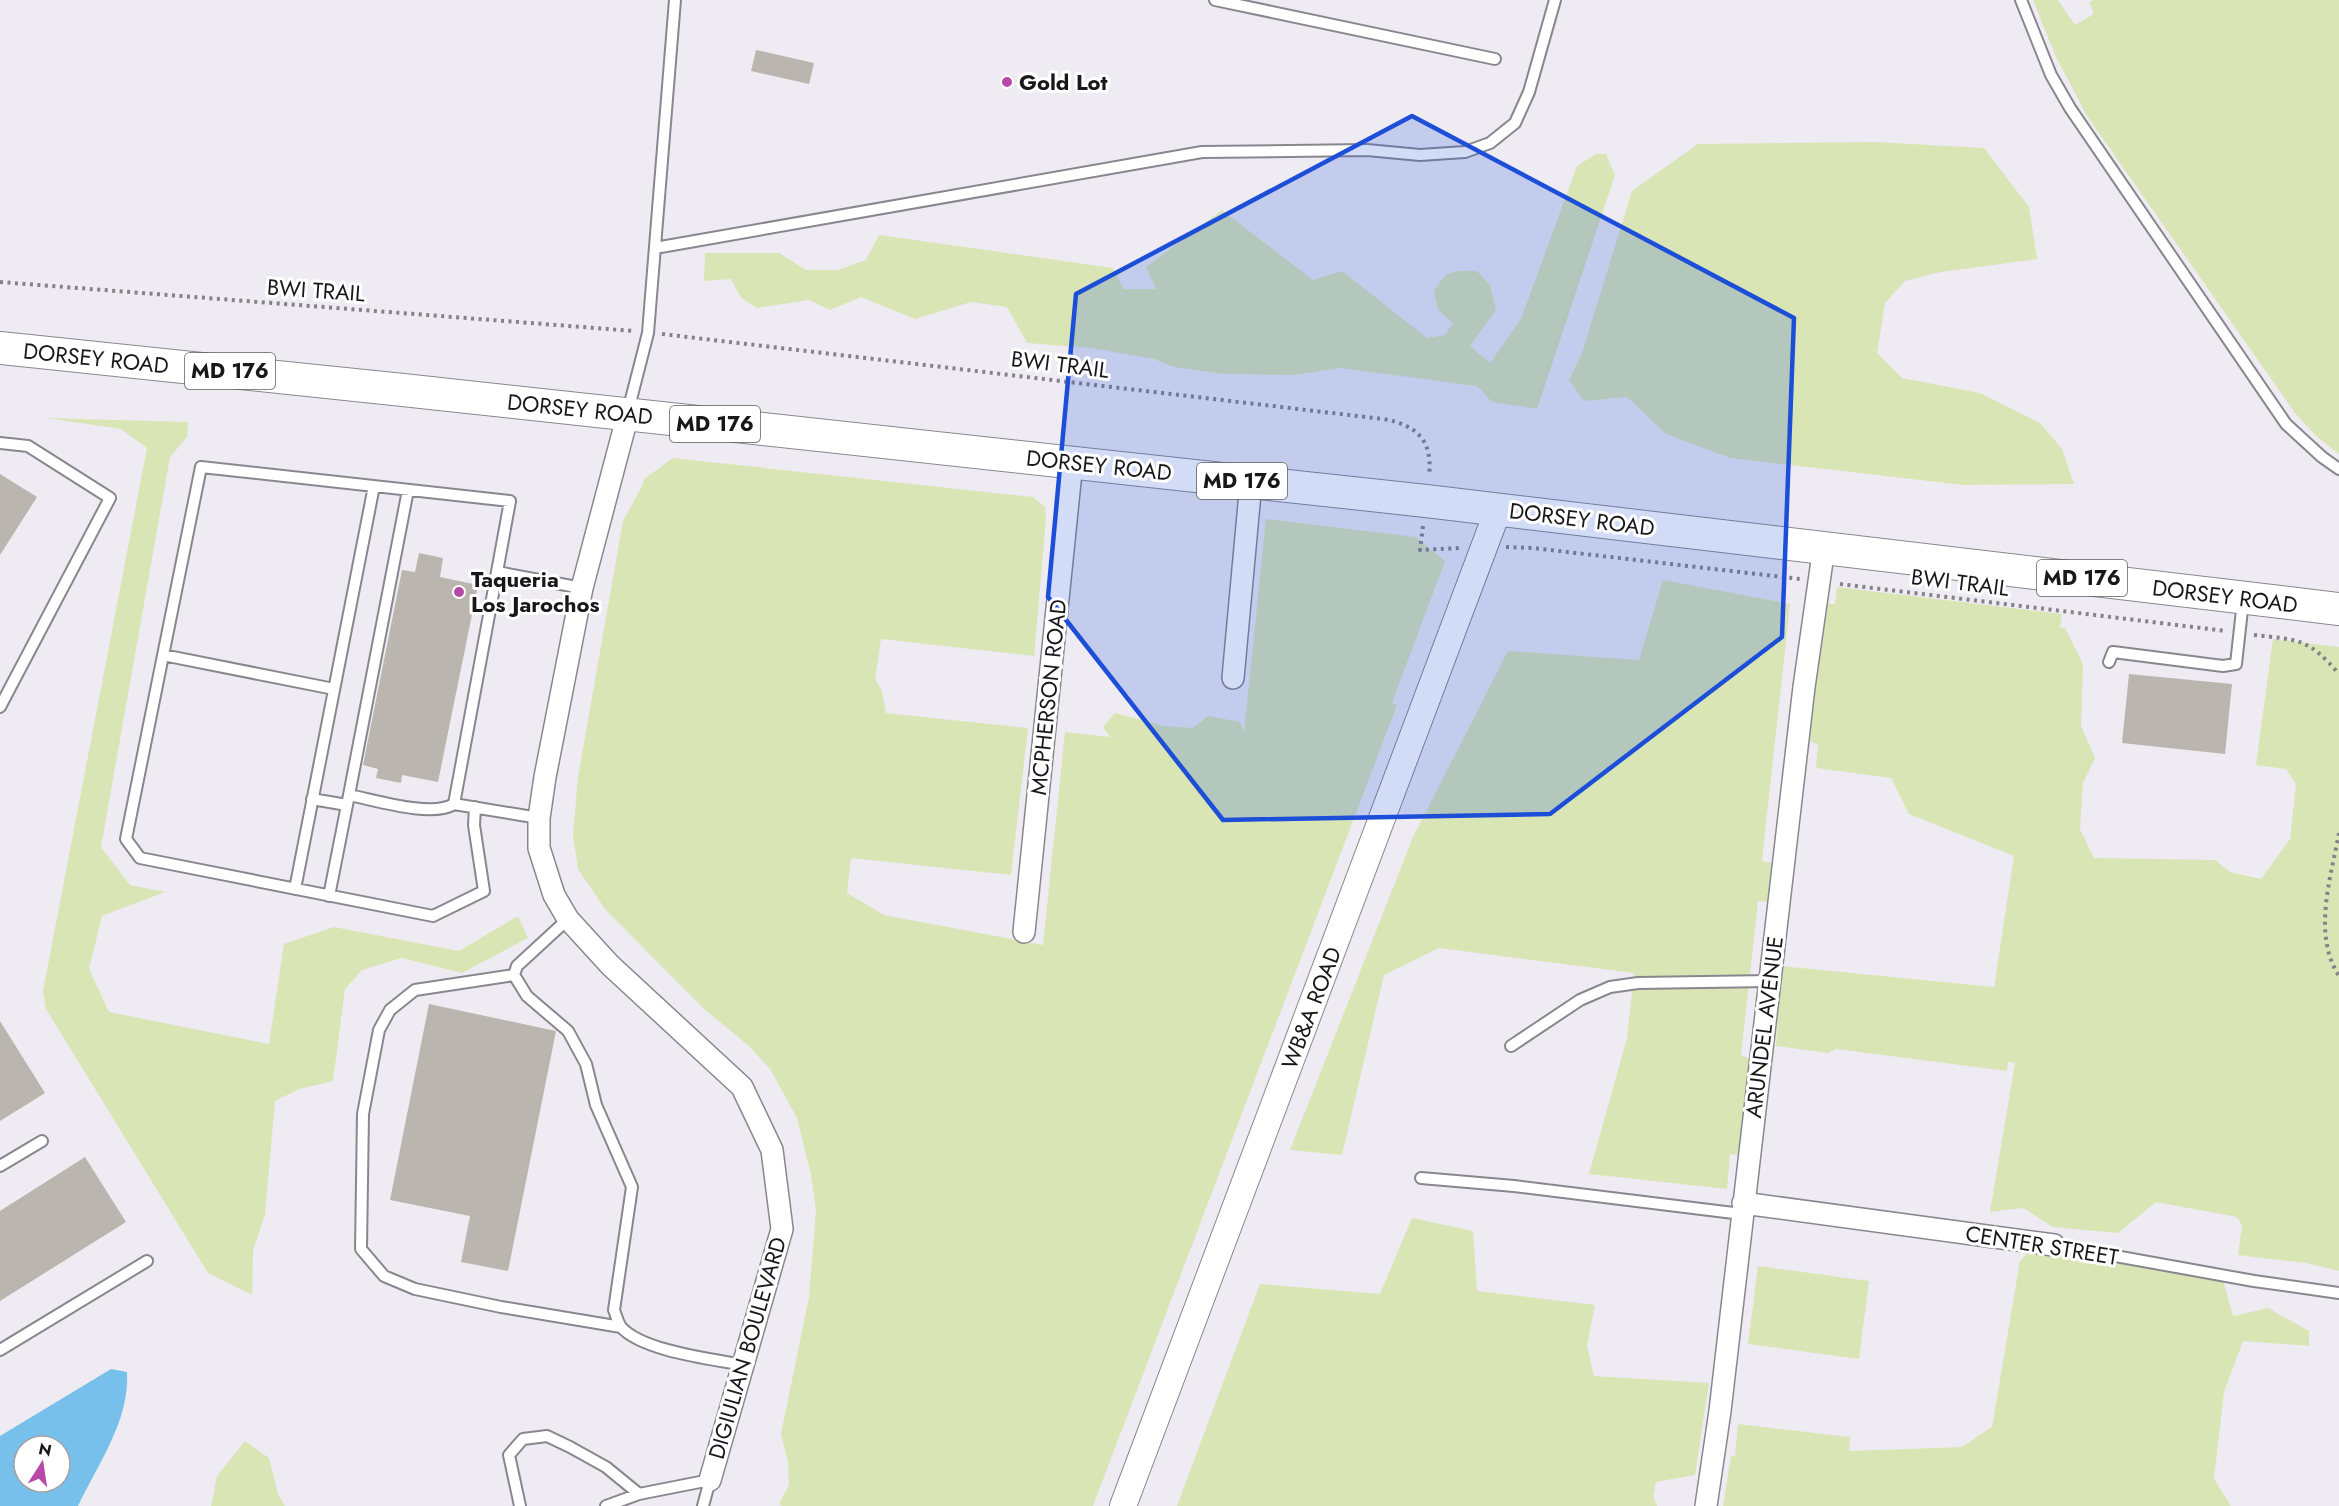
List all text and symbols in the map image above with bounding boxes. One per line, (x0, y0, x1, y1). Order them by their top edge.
place label: Gold Lot (1019, 66, 1108, 98)
marker: Gold Lot (1000, 75, 1014, 89)
street label: BWI TRAIL (266, 271, 366, 309)
street label: DORSEY ROAD (22, 334, 170, 382)
street label: BWI TRAIL (1009, 342, 1111, 386)
road number: MD 176 (185, 353, 275, 389)
street label: DORSEY ROAD (506, 385, 654, 433)
road number: MD 176 (670, 406, 760, 442)
street label: DORSEY ROAD (1025, 441, 1173, 489)
road number: MD 176 (1197, 463, 1287, 499)
street label: DORSEY ROAD (1507, 494, 1657, 544)
street label: BWI TRAIL (1909, 560, 2011, 604)
road number: MD 176 (2037, 560, 2127, 596)
place label: Taqueria Los Jarochos (471, 563, 599, 620)
street label: DORSEY ROAD (2150, 571, 2300, 621)
marker: Taqueria Los Jarochos (452, 585, 466, 599)
street label: MCPHERSON ROAD (1022, 597, 1074, 796)
street label: ARUNDEL AVENUE (1737, 934, 1791, 1120)
street label: WB&A ROAD (1273, 942, 1349, 1074)
street label: CENTER STREET (1963, 1217, 2122, 1273)
street label: DIGIULIAN BOULEVARD (700, 1233, 794, 1463)
north arrow (12, 1434, 72, 1494)
text: N (36, 1437, 54, 1462)

